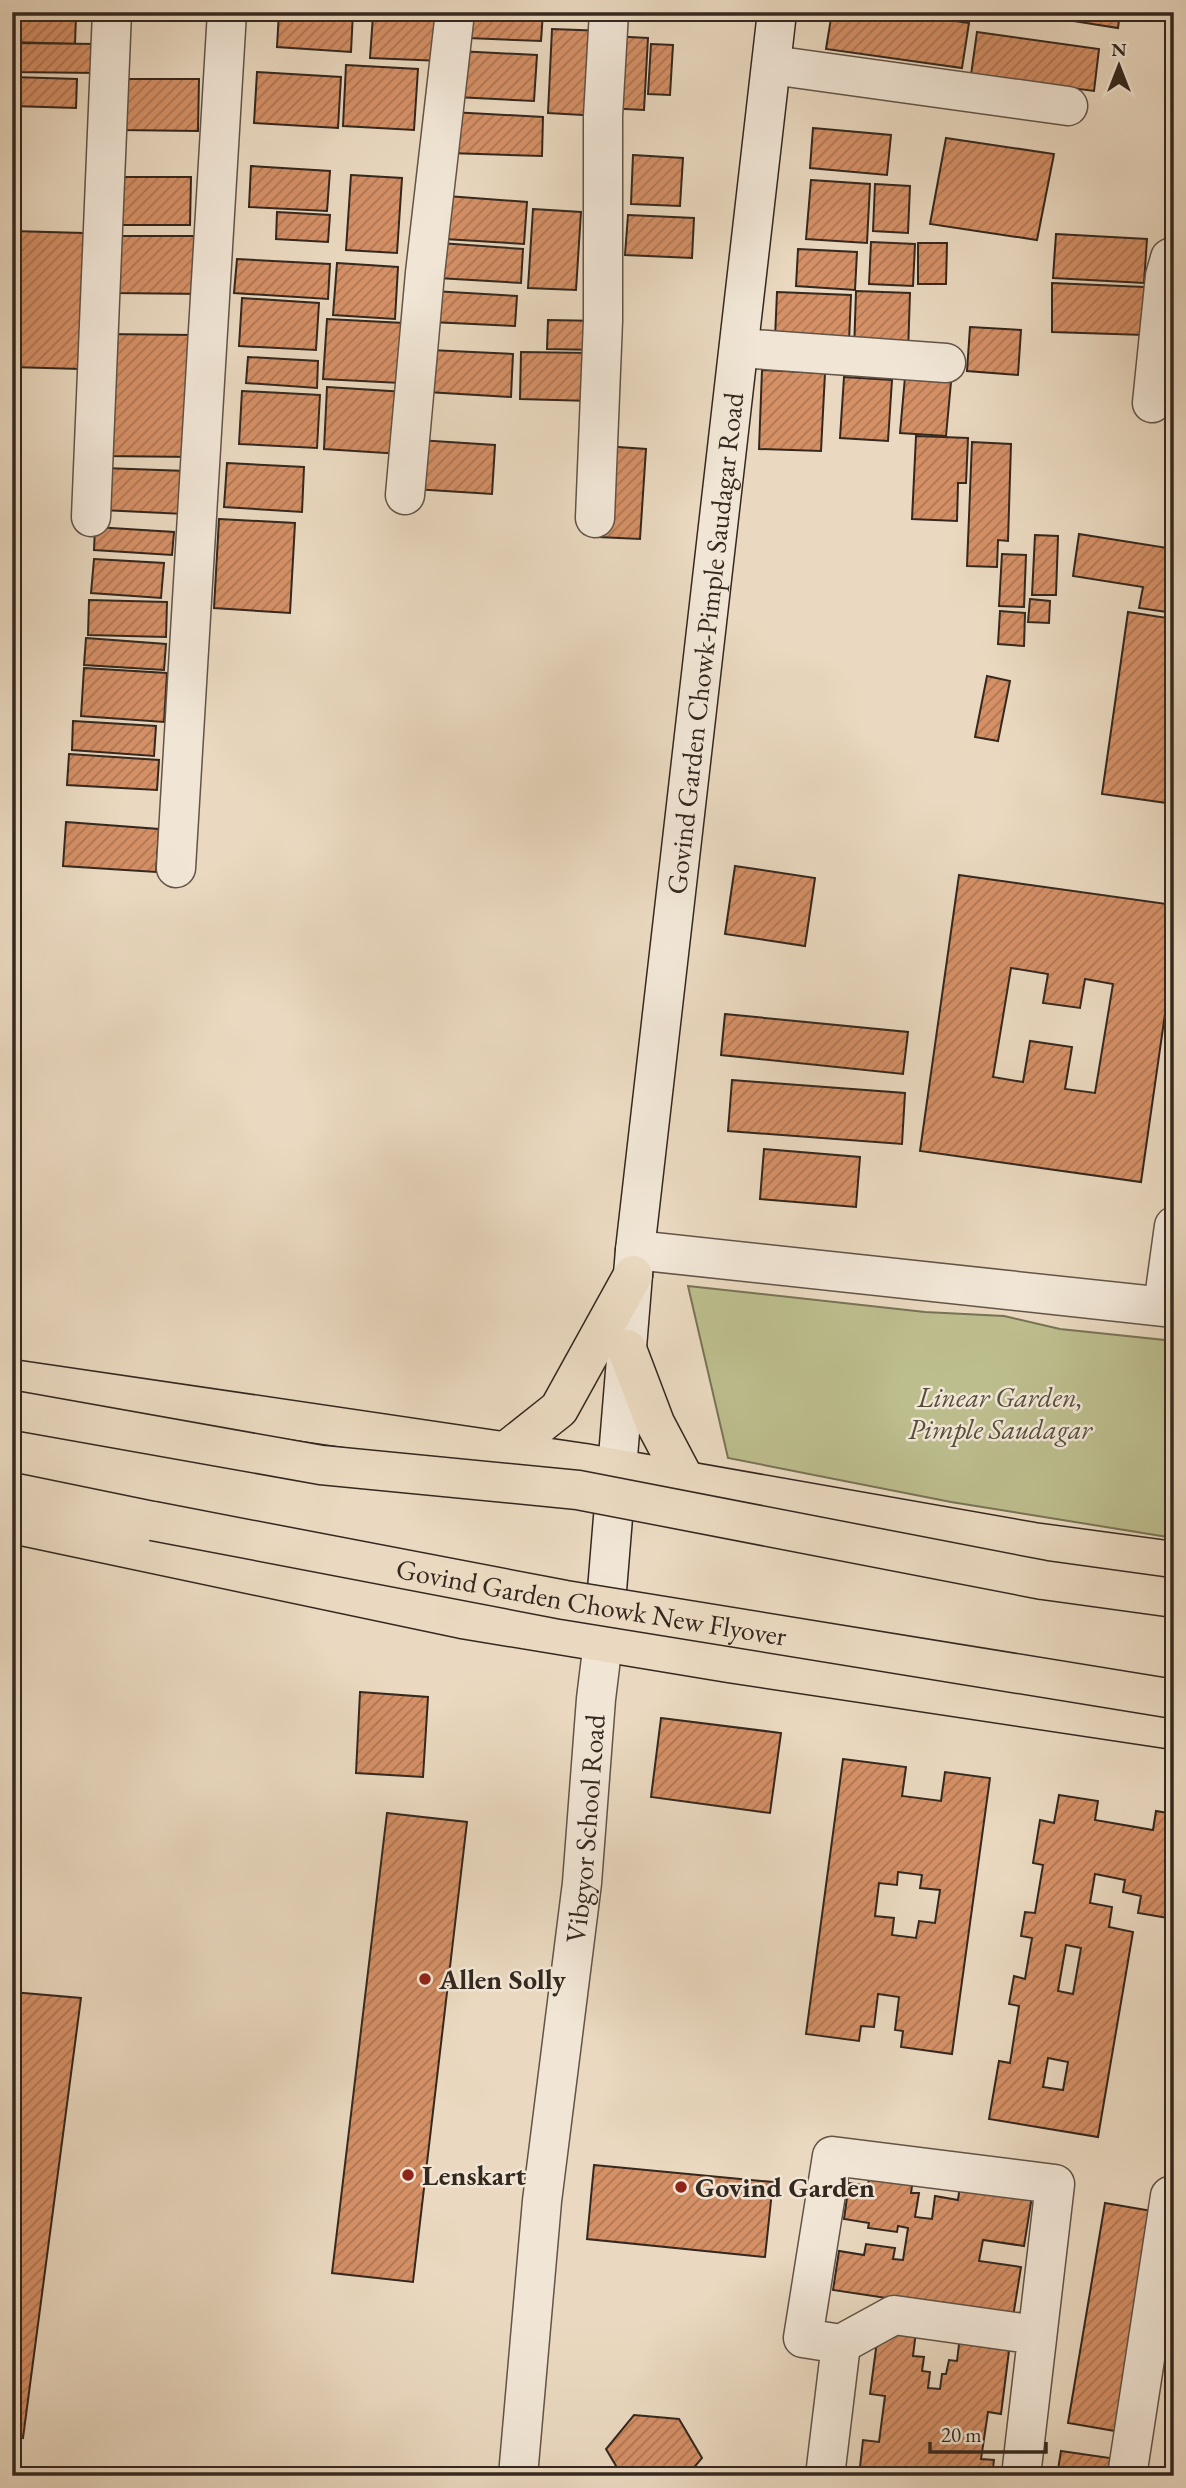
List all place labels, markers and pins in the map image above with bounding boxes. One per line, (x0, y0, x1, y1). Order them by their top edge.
place label: Allen Solly (438, 1961, 566, 1997)
marker: Allen Solly (417, 1971, 433, 1987)
place label: Lenskart (422, 2157, 527, 2193)
marker: Lenskart (400, 2167, 416, 2183)
place label: Govind Garden (695, 2169, 875, 2205)
marker: Govind Garden (673, 2179, 689, 2195)

